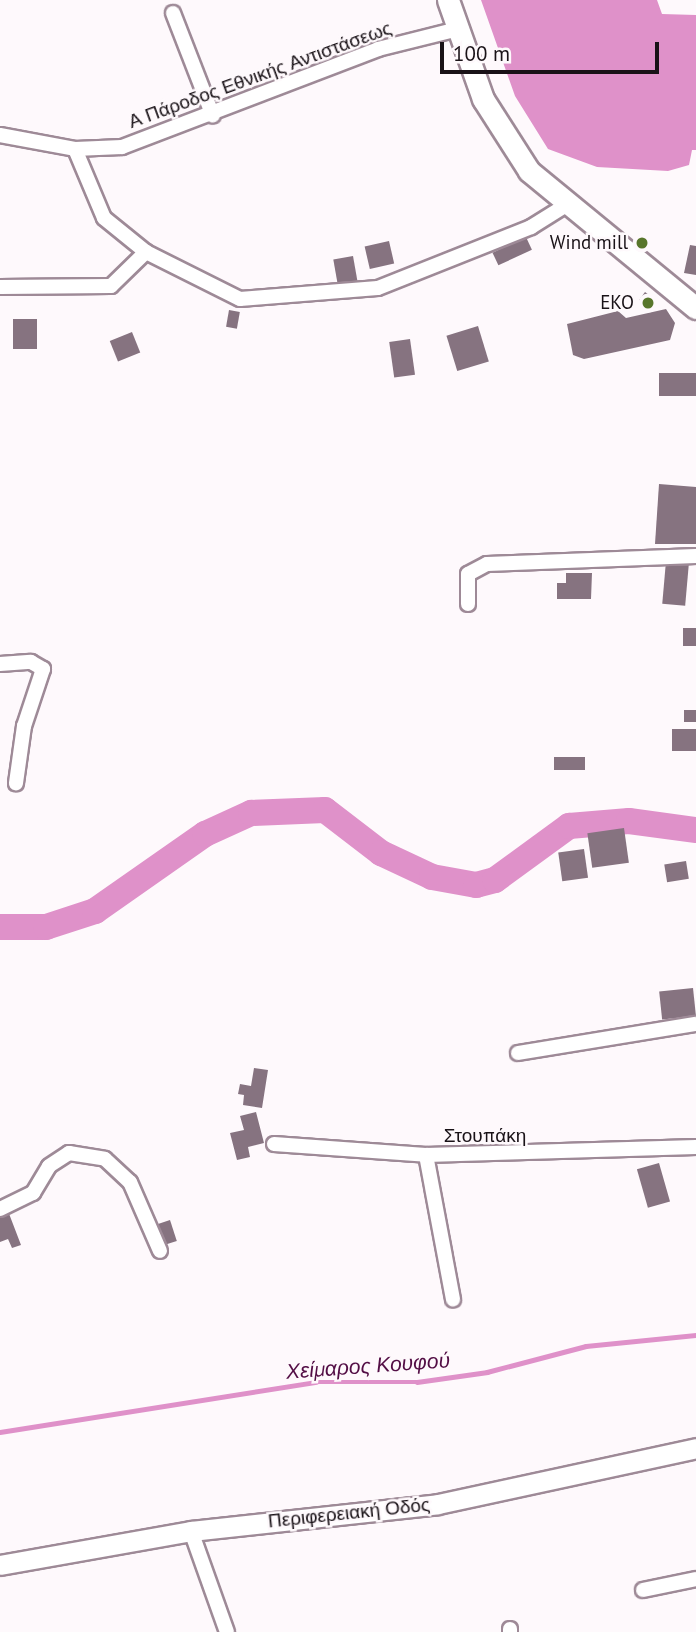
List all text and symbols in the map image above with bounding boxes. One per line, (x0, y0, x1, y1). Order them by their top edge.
street label: Α Πάροδος Εθνικής Αντιστάσεως (125, 17, 395, 133)
scale bar (444, 28, 663, 72)
text: 100 m (453, 40, 510, 67)
place label: Wind mill (550, 232, 628, 254)
marker: Wind mill (634, 235, 650, 251)
place label: EKO (600, 292, 634, 314)
marker: EKO (640, 295, 656, 311)
street label: Στουπάκη (444, 1125, 526, 1147)
water label: Χείμαρος Κουφού (285, 1348, 451, 1384)
street label: Περιφερειακή Οδός (267, 1493, 431, 1533)

